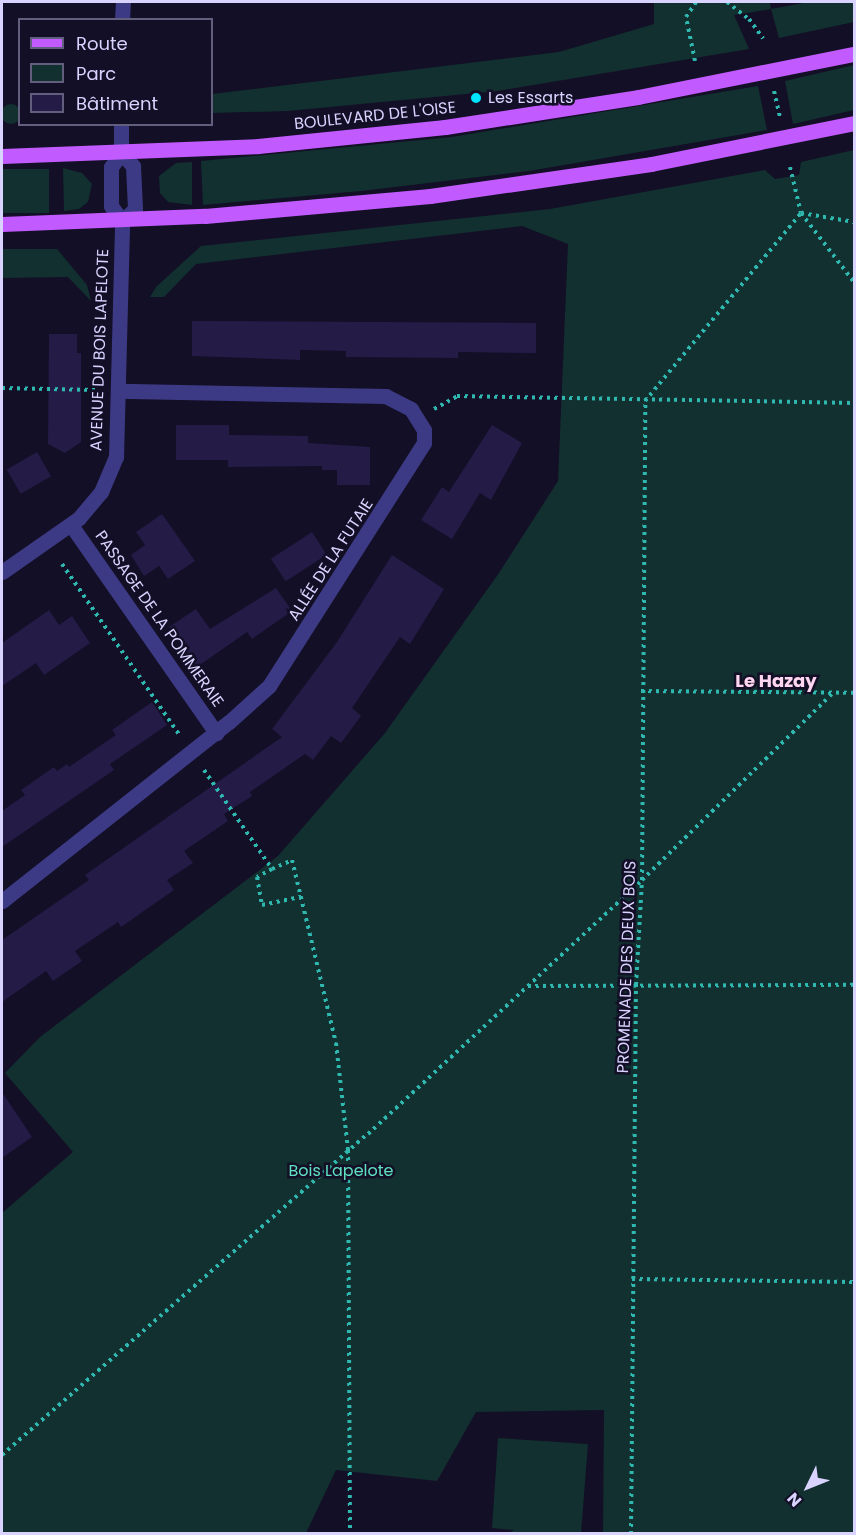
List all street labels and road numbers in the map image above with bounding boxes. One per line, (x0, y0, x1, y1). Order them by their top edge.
street label: BOULEVARD DE L'OISE (293, 98, 457, 134)
street label: AVENUE DU BOIS LAPELOTE (87, 249, 113, 451)
street label: ALLÉE DE LA FUTAIE (284, 495, 378, 625)
street label: PASSAGE DE LA POMMERAIE (91, 527, 227, 711)
street label: PROMENADE DES DEUX BOIS (614, 860, 640, 1074)

